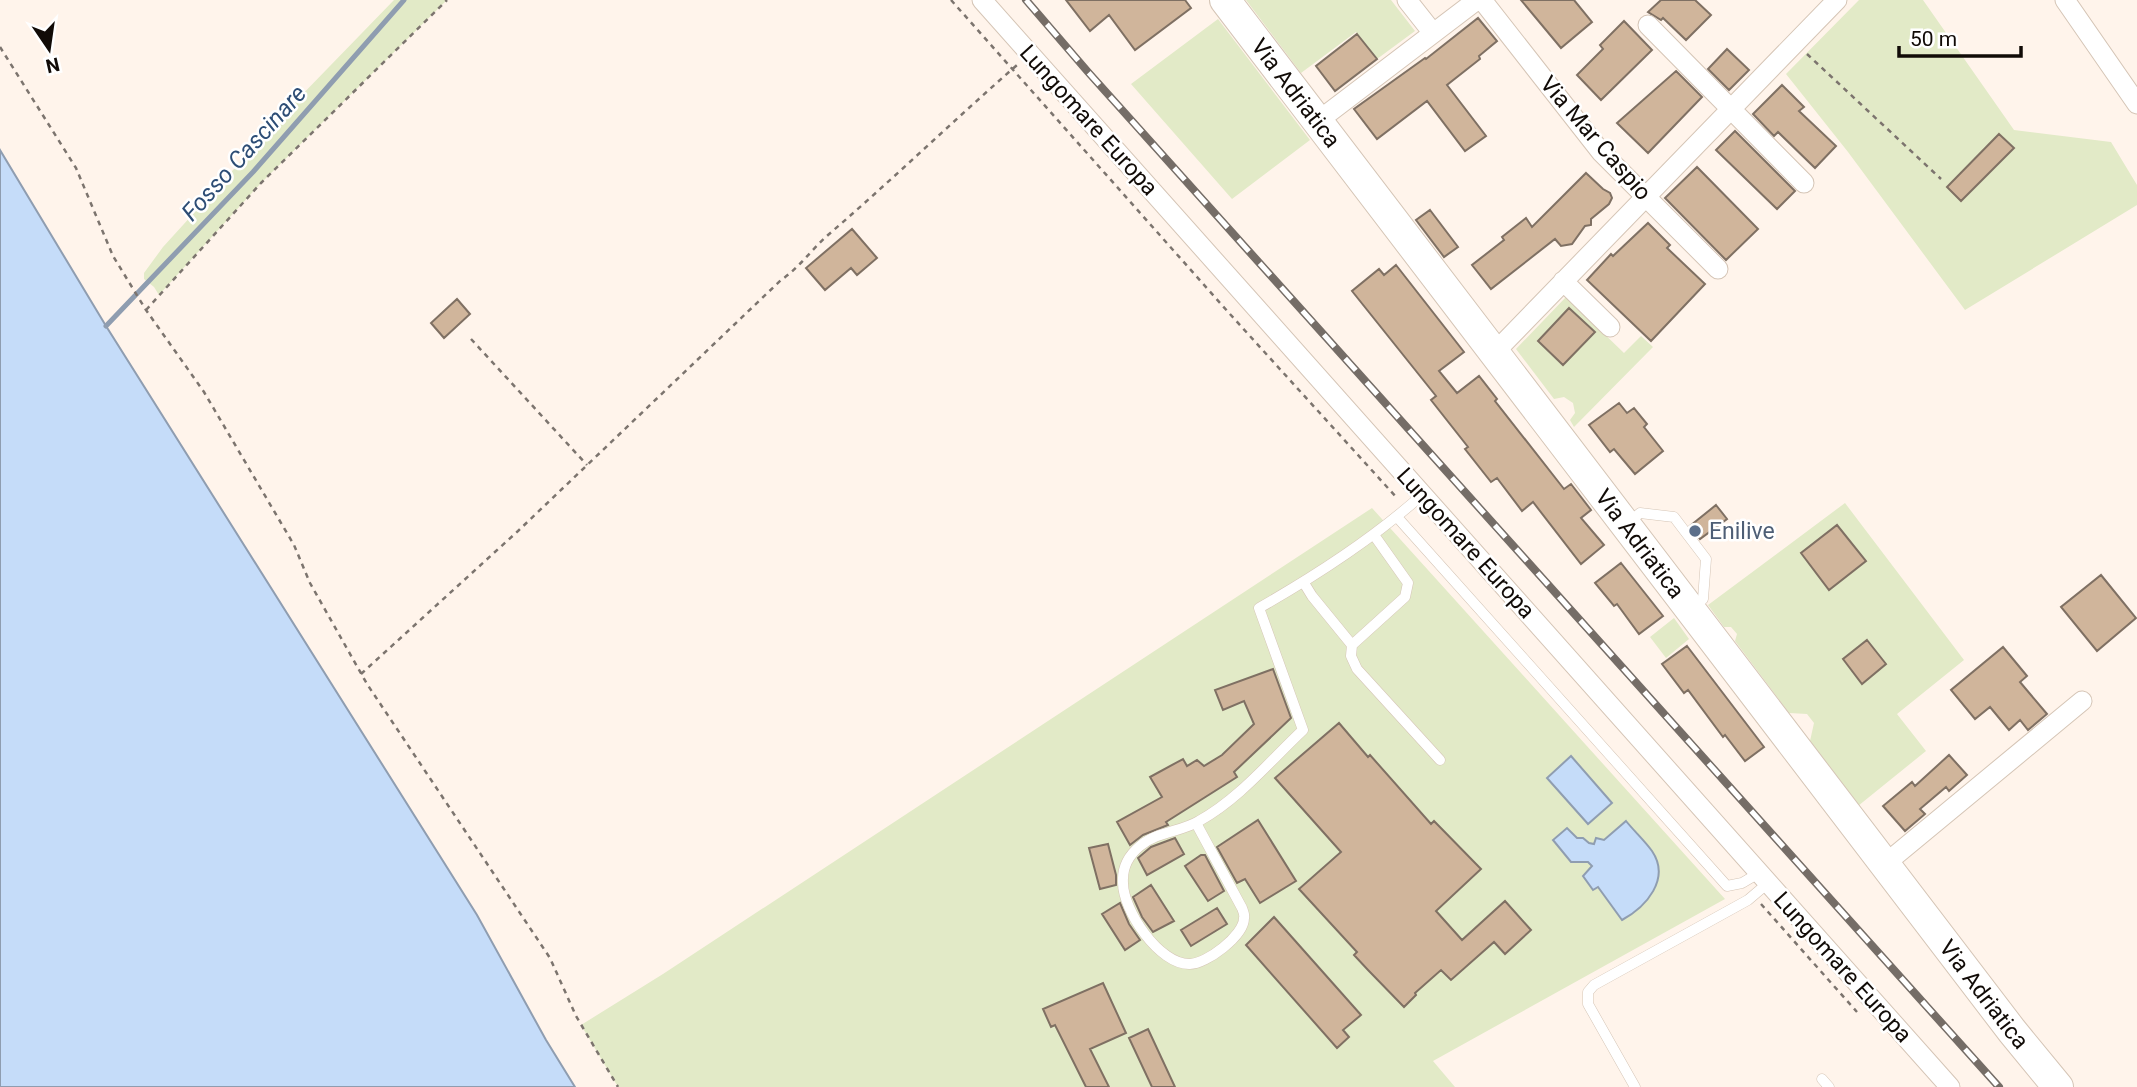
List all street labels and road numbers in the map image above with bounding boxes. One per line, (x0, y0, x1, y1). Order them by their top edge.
street label: Via Adriatica (1245, 33, 1346, 153)
street label: Lungomare Europa (1014, 40, 1163, 201)
street label: Via Mar Caspio (1534, 71, 1657, 206)
street label: Lungomare Europa (1391, 463, 1540, 624)
street label: Via Adriatica (1589, 484, 1690, 604)
street label: Lungomare Europa (1768, 887, 1917, 1048)
street label: Via Adriatica (1933, 935, 2034, 1055)

